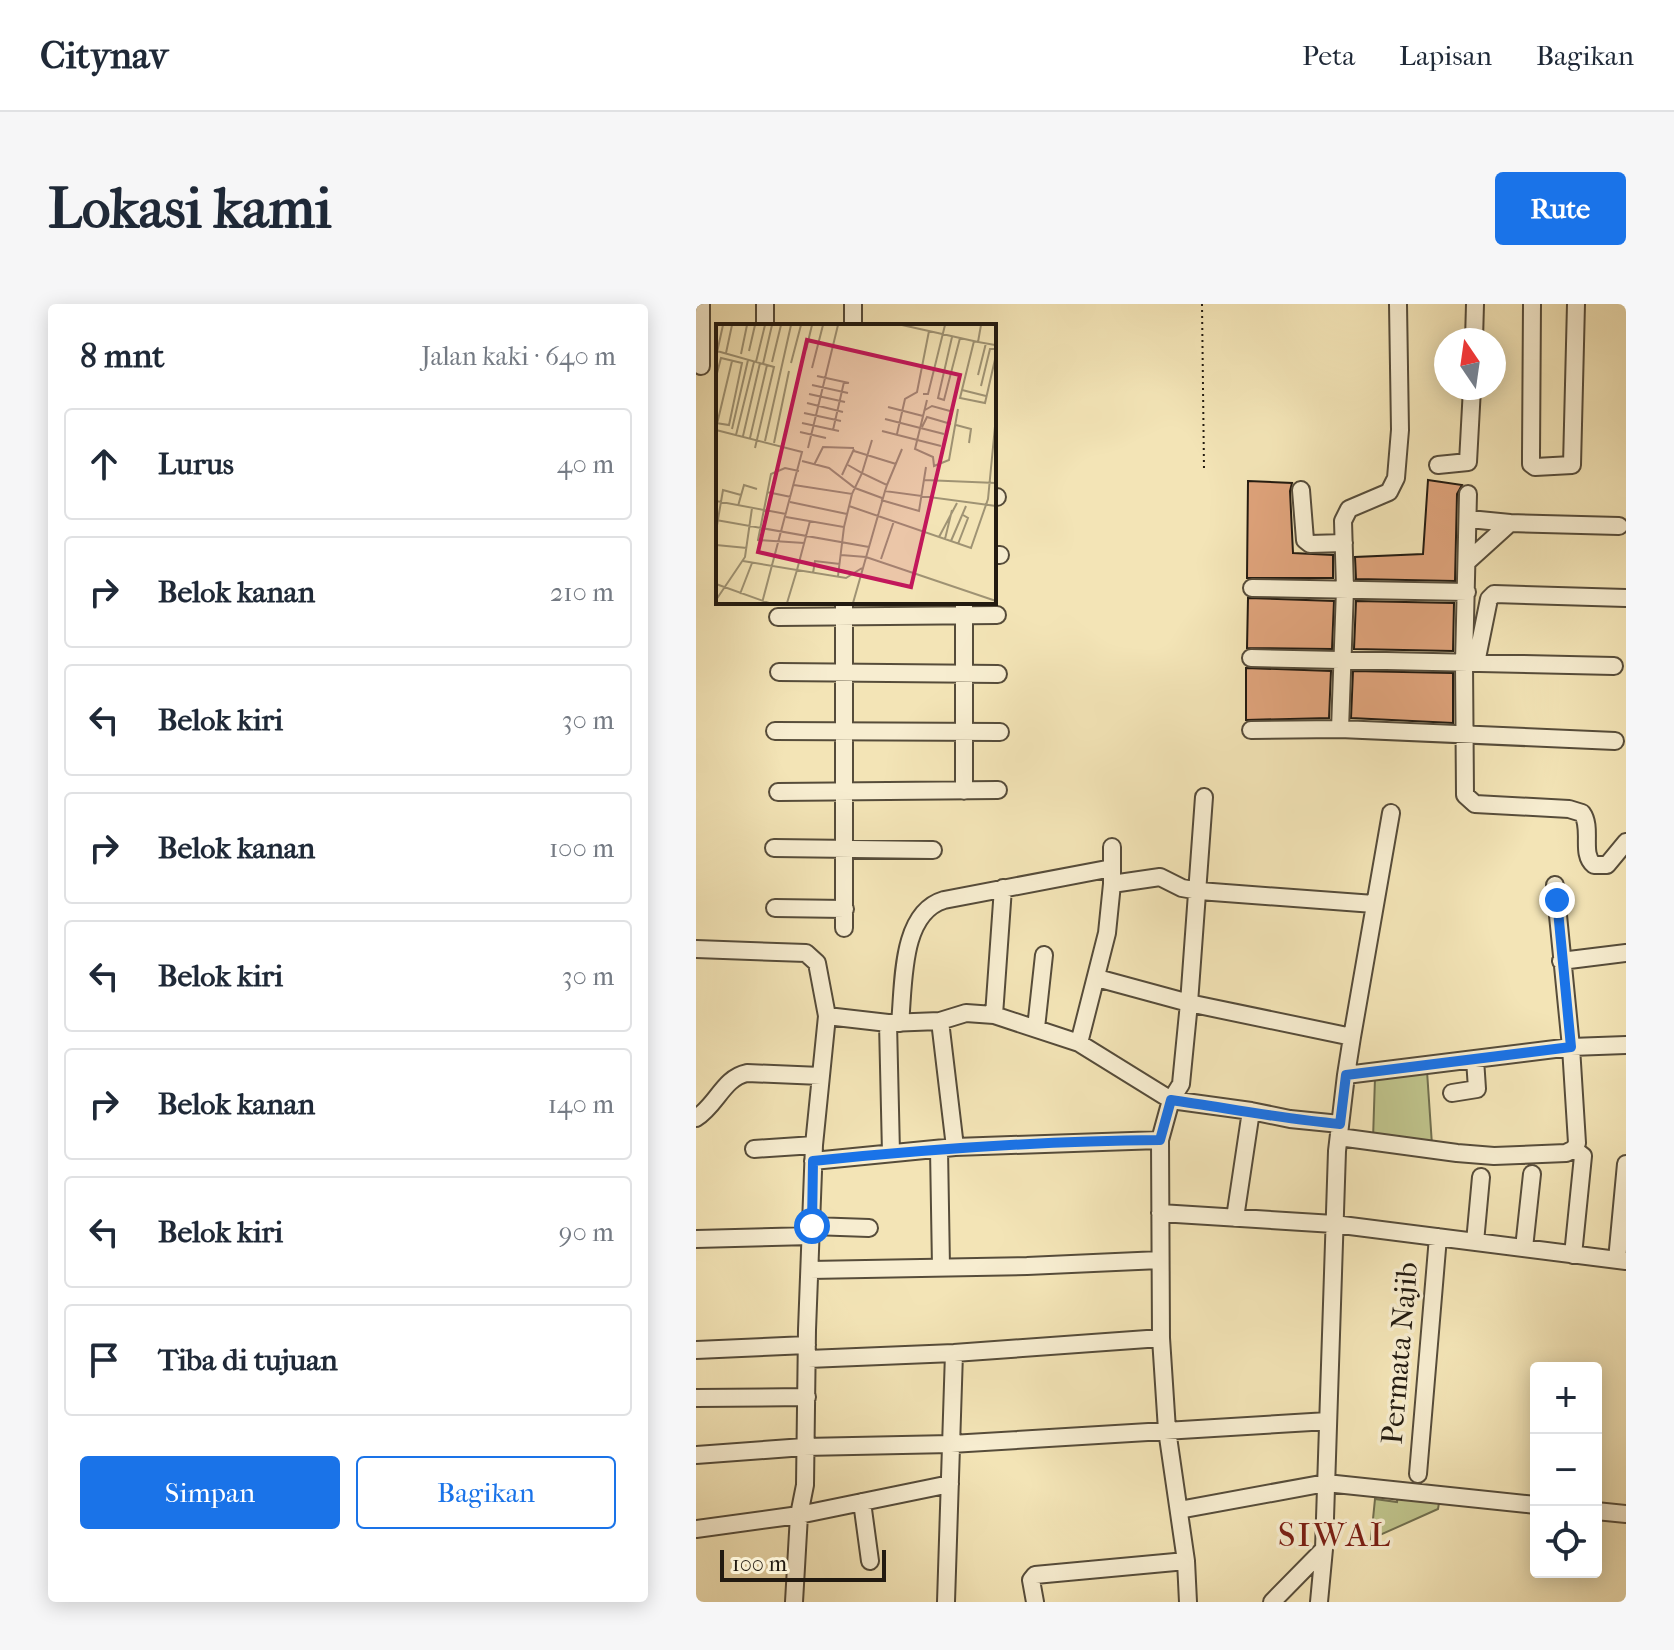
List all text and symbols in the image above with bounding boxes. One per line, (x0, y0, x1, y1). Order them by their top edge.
text: Citynav (40, 33, 168, 78)
text: Peta (1302, 39, 1355, 72)
text: Lapisan (1399, 39, 1492, 72)
text: Bagikan (1536, 39, 1634, 72)
button: Rute (1495, 172, 1626, 245)
text: Lokasi kami (48, 176, 332, 241)
inset map (716, 324, 996, 604)
north arrow (1434, 328, 1506, 400)
text: 8 mnt (80, 336, 164, 376)
text: Jalan kaki · 640 m (421, 341, 616, 372)
icon: ahead (82, 442, 126, 486)
text: Lurus (158, 447, 234, 482)
text: 40 m (557, 449, 614, 480)
icon: right (82, 570, 126, 614)
text: Belok kanan (158, 575, 315, 610)
text: 210 m (550, 577, 614, 608)
icon: left (82, 698, 126, 742)
text: Belok kiri (158, 703, 283, 738)
text: 30 m (562, 705, 614, 736)
icon: right (82, 826, 126, 870)
text: Belok kanan (158, 831, 315, 866)
text: 100 m (549, 833, 614, 864)
route end (1539, 882, 1575, 918)
icon: left (82, 954, 126, 998)
text: Belok kiri (158, 959, 283, 994)
text: 30 m (562, 961, 614, 992)
icon: right (82, 1082, 126, 1126)
text: Belok kanan (158, 1087, 315, 1122)
text: 140 m (548, 1089, 614, 1120)
route start (794, 1208, 830, 1244)
icon: left (82, 1210, 126, 1254)
text: Belok kiri (158, 1215, 283, 1250)
text: 90 m (559, 1217, 614, 1248)
street label: Permata Najib (1375, 1260, 1425, 1446)
icon: arrive (82, 1338, 126, 1382)
text: Tiba di tujuan (158, 1343, 338, 1378)
map controls (1530, 1362, 1602, 1578)
button: + (1530, 1362, 1602, 1434)
button: − (1530, 1434, 1602, 1506)
button: Simpan (80, 1456, 340, 1529)
button: Bagikan (356, 1456, 616, 1529)
button: locate (1530, 1506, 1602, 1578)
district label: SIWAL (1278, 1515, 1392, 1555)
scale bar (720, 1546, 886, 1582)
text: 100 m (732, 1551, 787, 1577)

